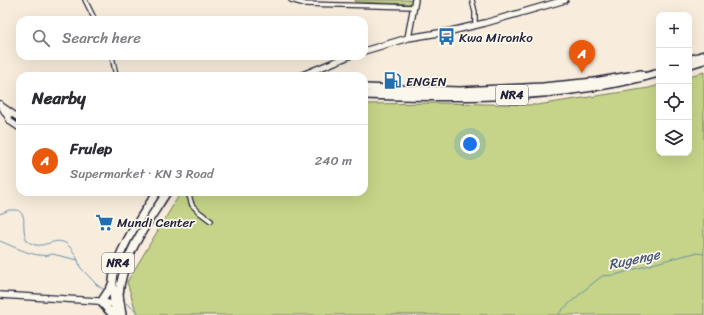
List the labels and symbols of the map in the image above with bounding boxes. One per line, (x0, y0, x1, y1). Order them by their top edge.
place label: Kwa Mironko (459, 26, 533, 49)
bus stop icon: Kwa Mironko (436, 27, 456, 47)
pin: A (569, 40, 595, 73)
place label: ENGEN (406, 70, 447, 93)
fuel station icon: ENGEN (383, 71, 403, 91)
road number: NR4 (496, 85, 528, 105)
your location (460, 134, 480, 154)
place label: Mundi Center (117, 211, 195, 234)
supermarket icon: Mundi Center (94, 212, 114, 232)
water label: Rugenge (606, 242, 663, 277)
road number: NR4 (102, 253, 134, 273)

